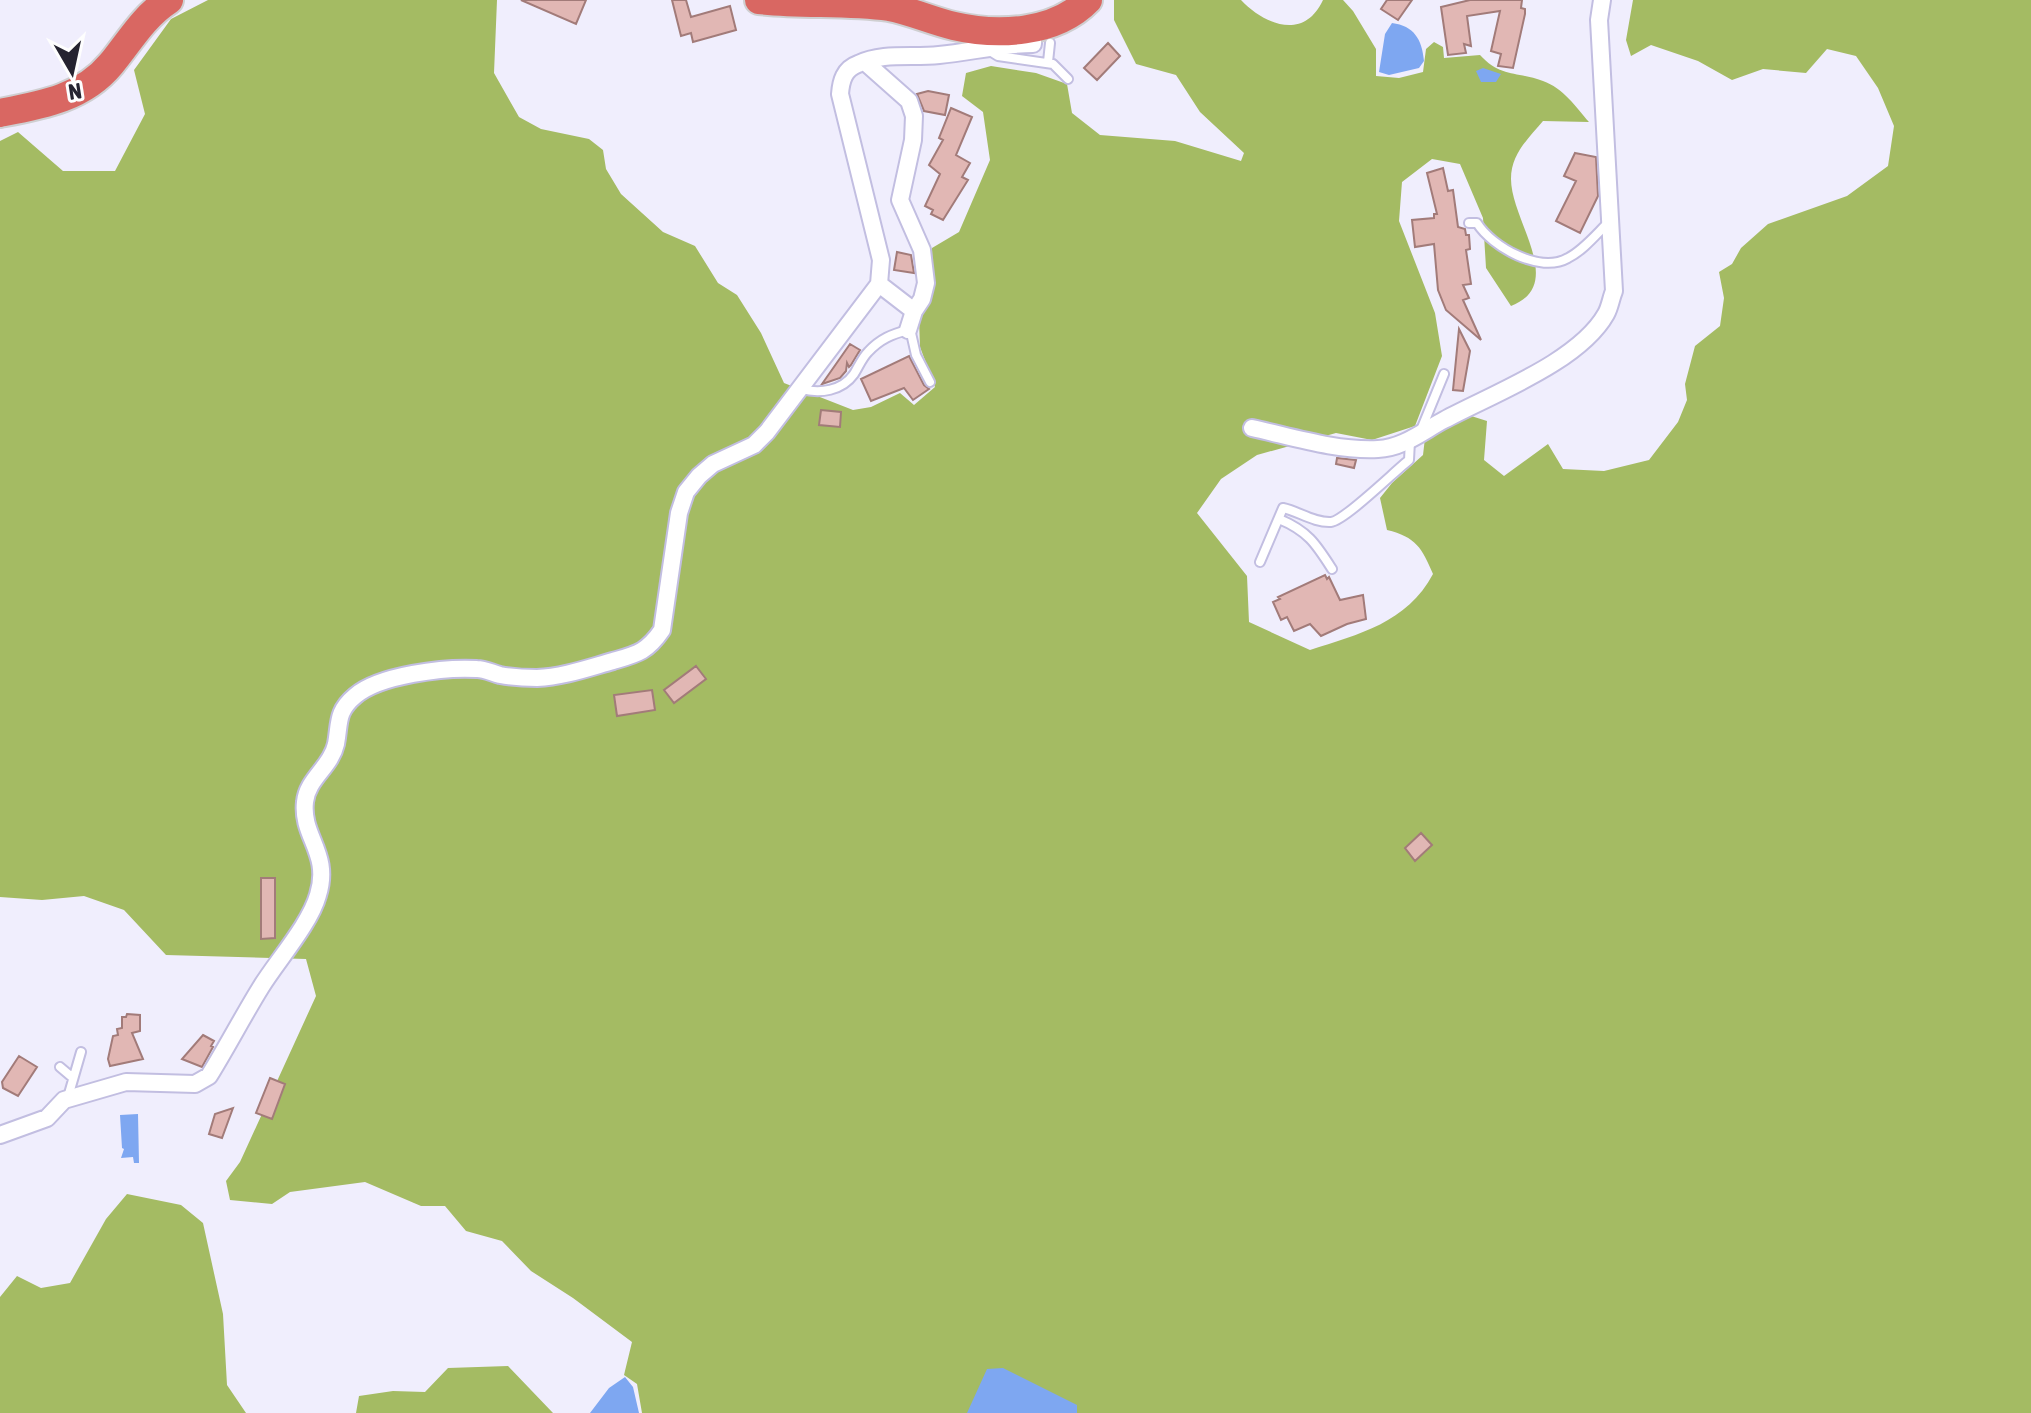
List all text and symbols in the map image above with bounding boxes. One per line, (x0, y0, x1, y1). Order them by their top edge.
north arrow (32, 32, 112, 112)
text: N (67, 78, 84, 106)

